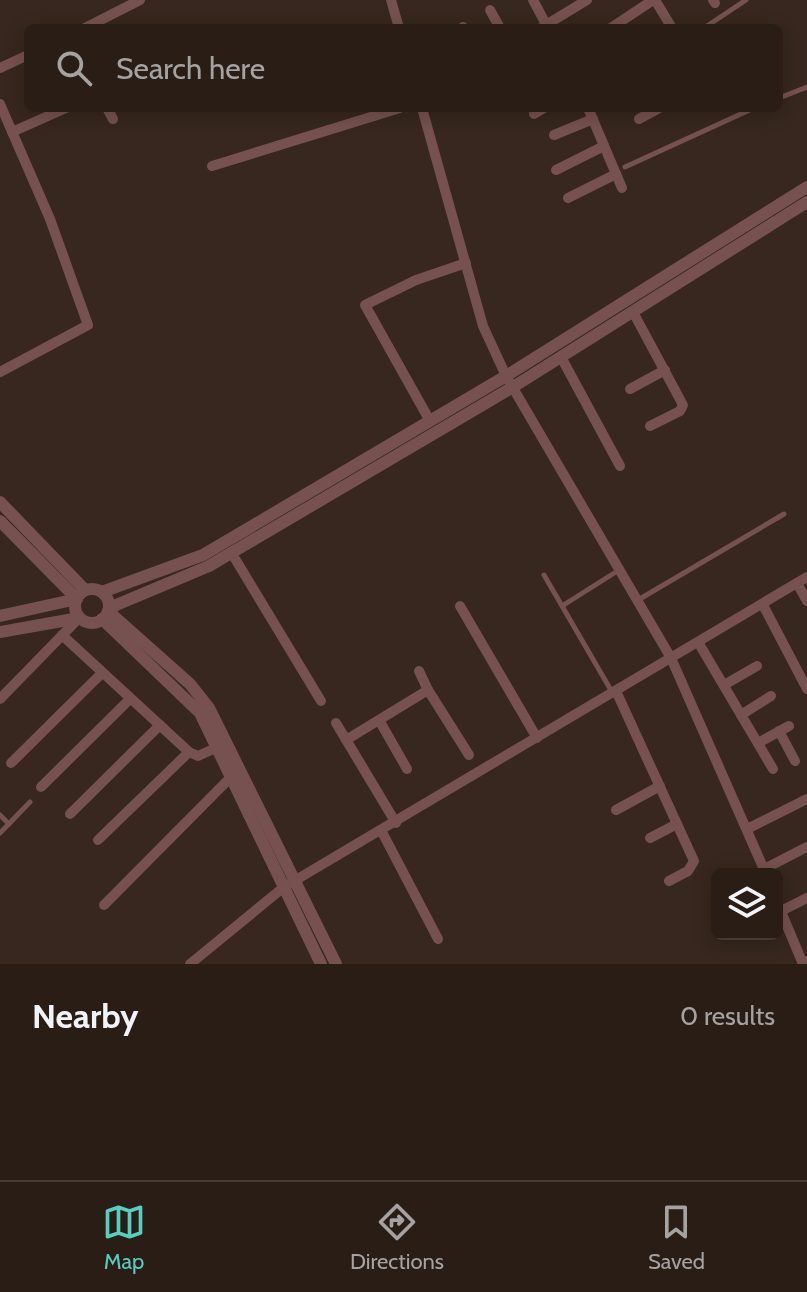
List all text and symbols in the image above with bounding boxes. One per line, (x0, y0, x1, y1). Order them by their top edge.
search box (24, 24, 783, 112)
icon: search (52, 46, 96, 90)
text: Search here (116, 50, 265, 87)
map controls (711, 868, 783, 940)
button: layers (711, 868, 783, 940)
text: Nearby (32, 995, 139, 1037)
text: 0 results (680, 1000, 775, 1032)
tab: Map (102, 1200, 146, 1275)
tab: Directions (350, 1200, 444, 1275)
tab: Saved (648, 1200, 705, 1275)

